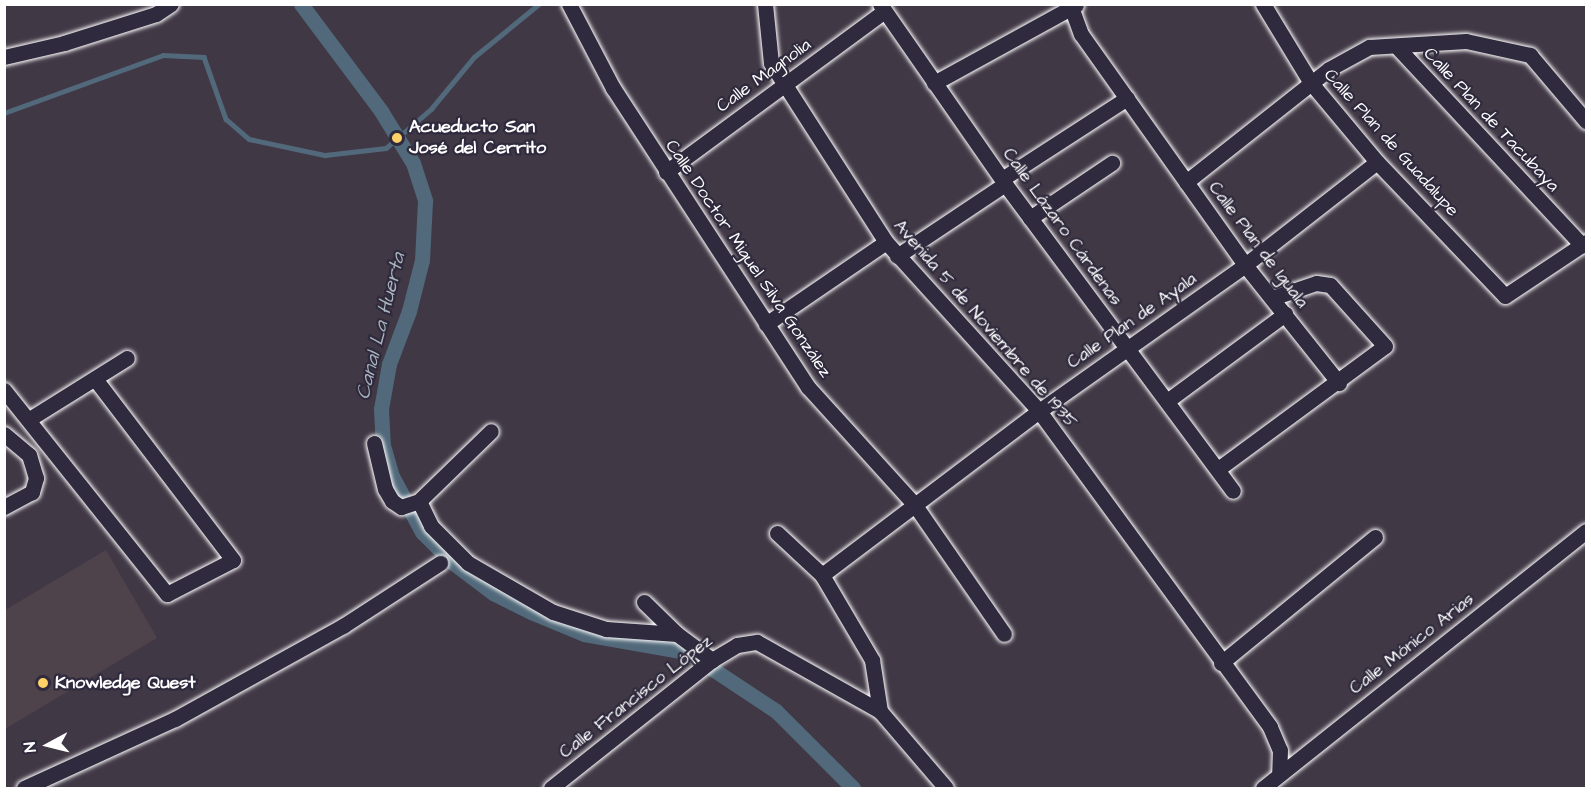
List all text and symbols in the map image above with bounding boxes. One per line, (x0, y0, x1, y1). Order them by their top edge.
street label: Calle Magnolia (712, 34, 816, 118)
street label: Calle Plan de Tacubaya (1418, 43, 1564, 197)
street label: Calle Plan de Guadalupe (1319, 65, 1463, 221)
place label: Acueducto San José del Cerrito (409, 117, 546, 160)
marker: Acueducto San José del Cerrito (390, 131, 404, 145)
street label: Calle Doctor Miguel Silva González (660, 136, 836, 382)
street label: Calle Lázaro Cárdenas (998, 144, 1126, 310)
street label: Calle Plan de Iguala (1203, 178, 1313, 312)
street label: Avenida 5 de Noviembre de 1935 (889, 215, 1081, 433)
water label: Canal La Huerta (351, 250, 411, 402)
street label: Calle Plan de Ayala (1063, 268, 1201, 374)
street label: Calle Mónico Arias (1345, 589, 1479, 699)
street label: Calle Francisco López (555, 631, 717, 763)
place label: Knowledge Quest (55, 672, 196, 694)
marker: Knowledge Quest (36, 676, 50, 690)
north arrow (18, 715, 78, 775)
text: N (19, 741, 42, 754)

